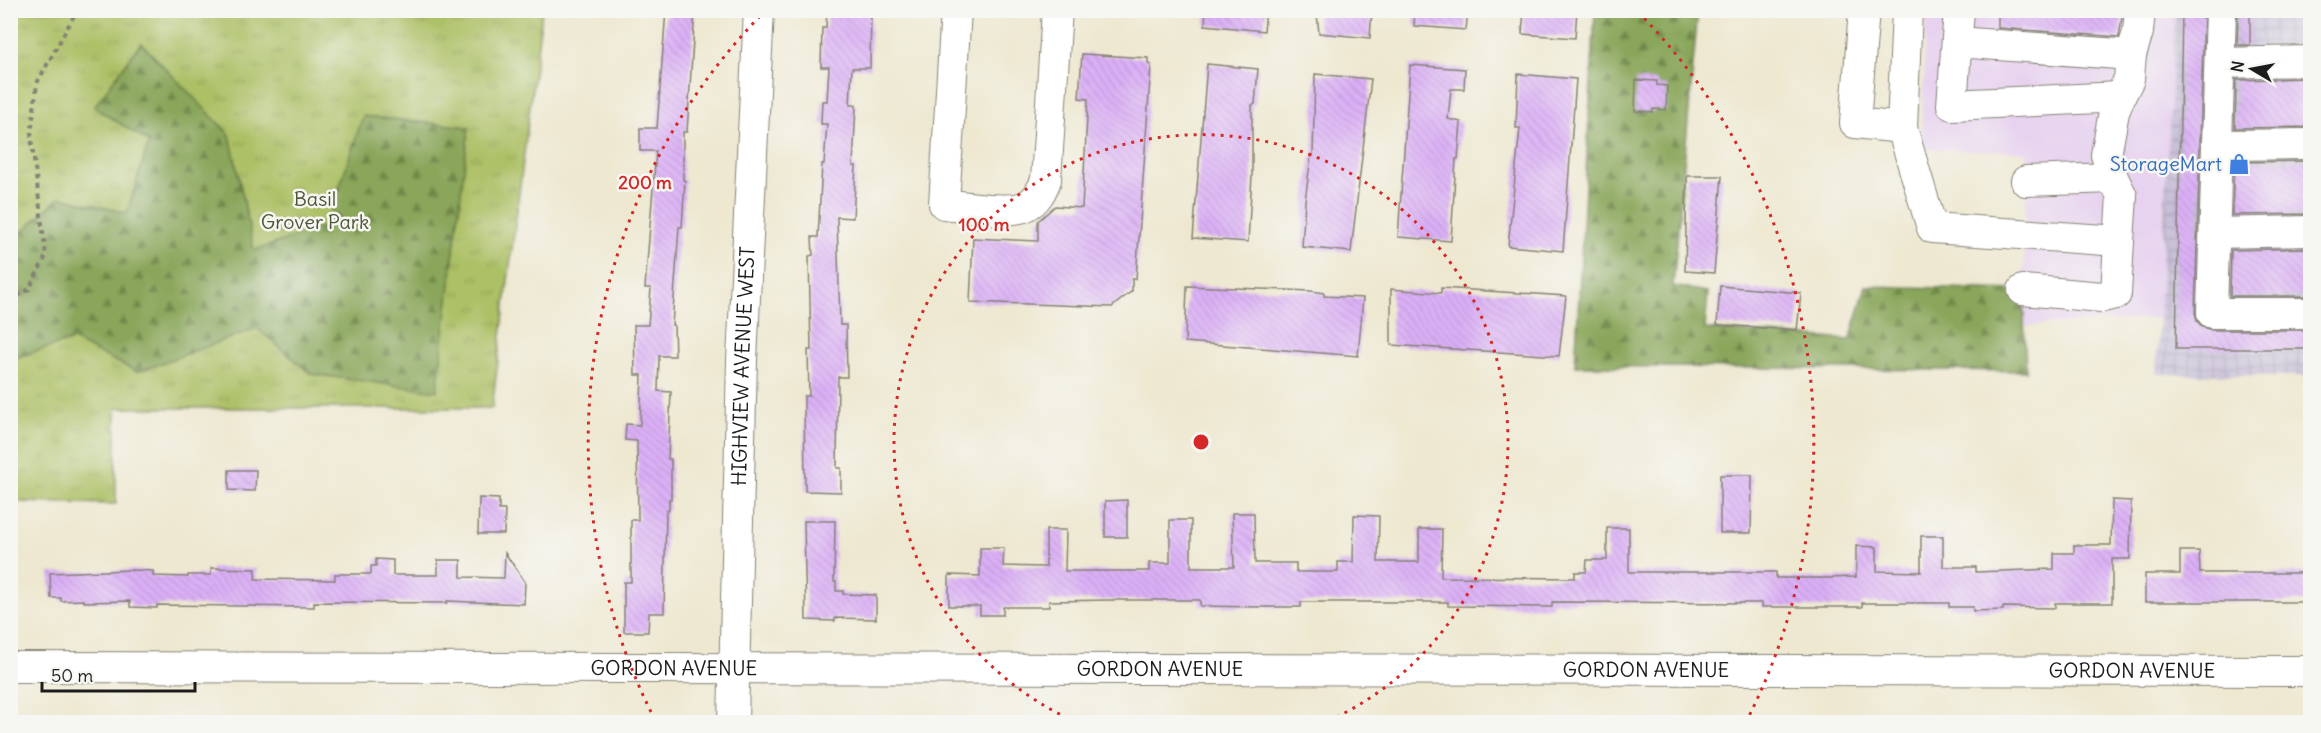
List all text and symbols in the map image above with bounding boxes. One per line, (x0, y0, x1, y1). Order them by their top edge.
north arrow (2222, 39, 2282, 99)
text: N (2226, 59, 2248, 74)
place label: StorageMart (2110, 151, 2222, 176)
shop icon: StorageMart (2227, 152, 2251, 176)
text: 200 m (618, 171, 672, 194)
park label: Basil Grover Park (261, 186, 369, 234)
text: 100 m (959, 213, 1010, 236)
street label: HIGHVIEW AVENUE WEST (726, 246, 759, 486)
centre of rings (1191, 432, 1211, 452)
scale bar (42, 655, 195, 693)
street label: GORDON AVENUE (591, 655, 757, 680)
street label: GORDON AVENUE (1077, 656, 1243, 681)
street label: GORDON AVENUE (1563, 657, 1729, 682)
street label: GORDON AVENUE (2049, 658, 2215, 683)
text: 50 m (51, 664, 93, 687)

